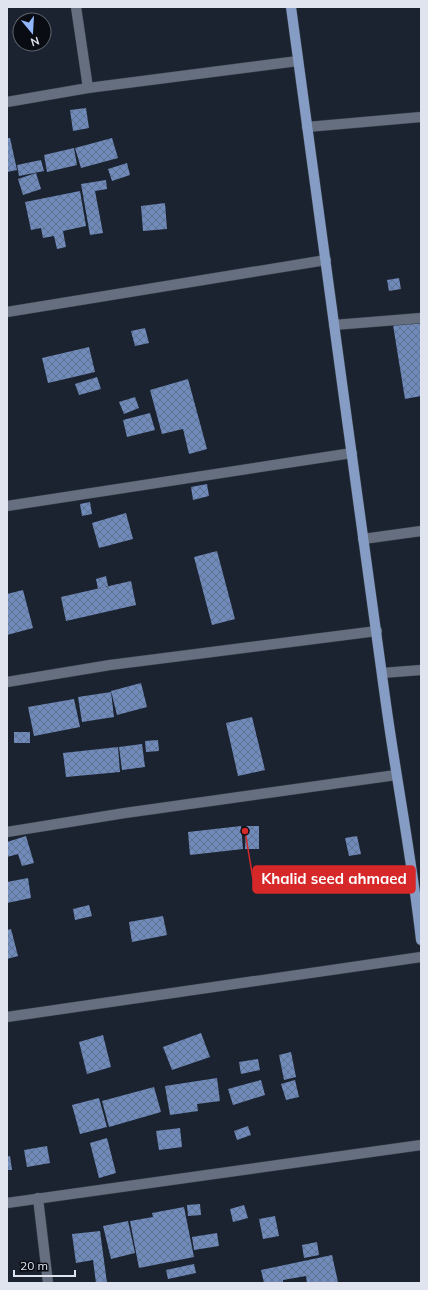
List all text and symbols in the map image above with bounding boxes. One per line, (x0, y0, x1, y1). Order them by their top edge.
north arrow (12, 12, 52, 52)
text: N (29, 34, 41, 49)
callout: Khalid seed ahmaed (253, 866, 415, 893)
text: Khalid seed ahmaed (261, 869, 407, 888)
scale bar (14, 1252, 75, 1278)
text: 20 m (20, 1258, 48, 1273)

